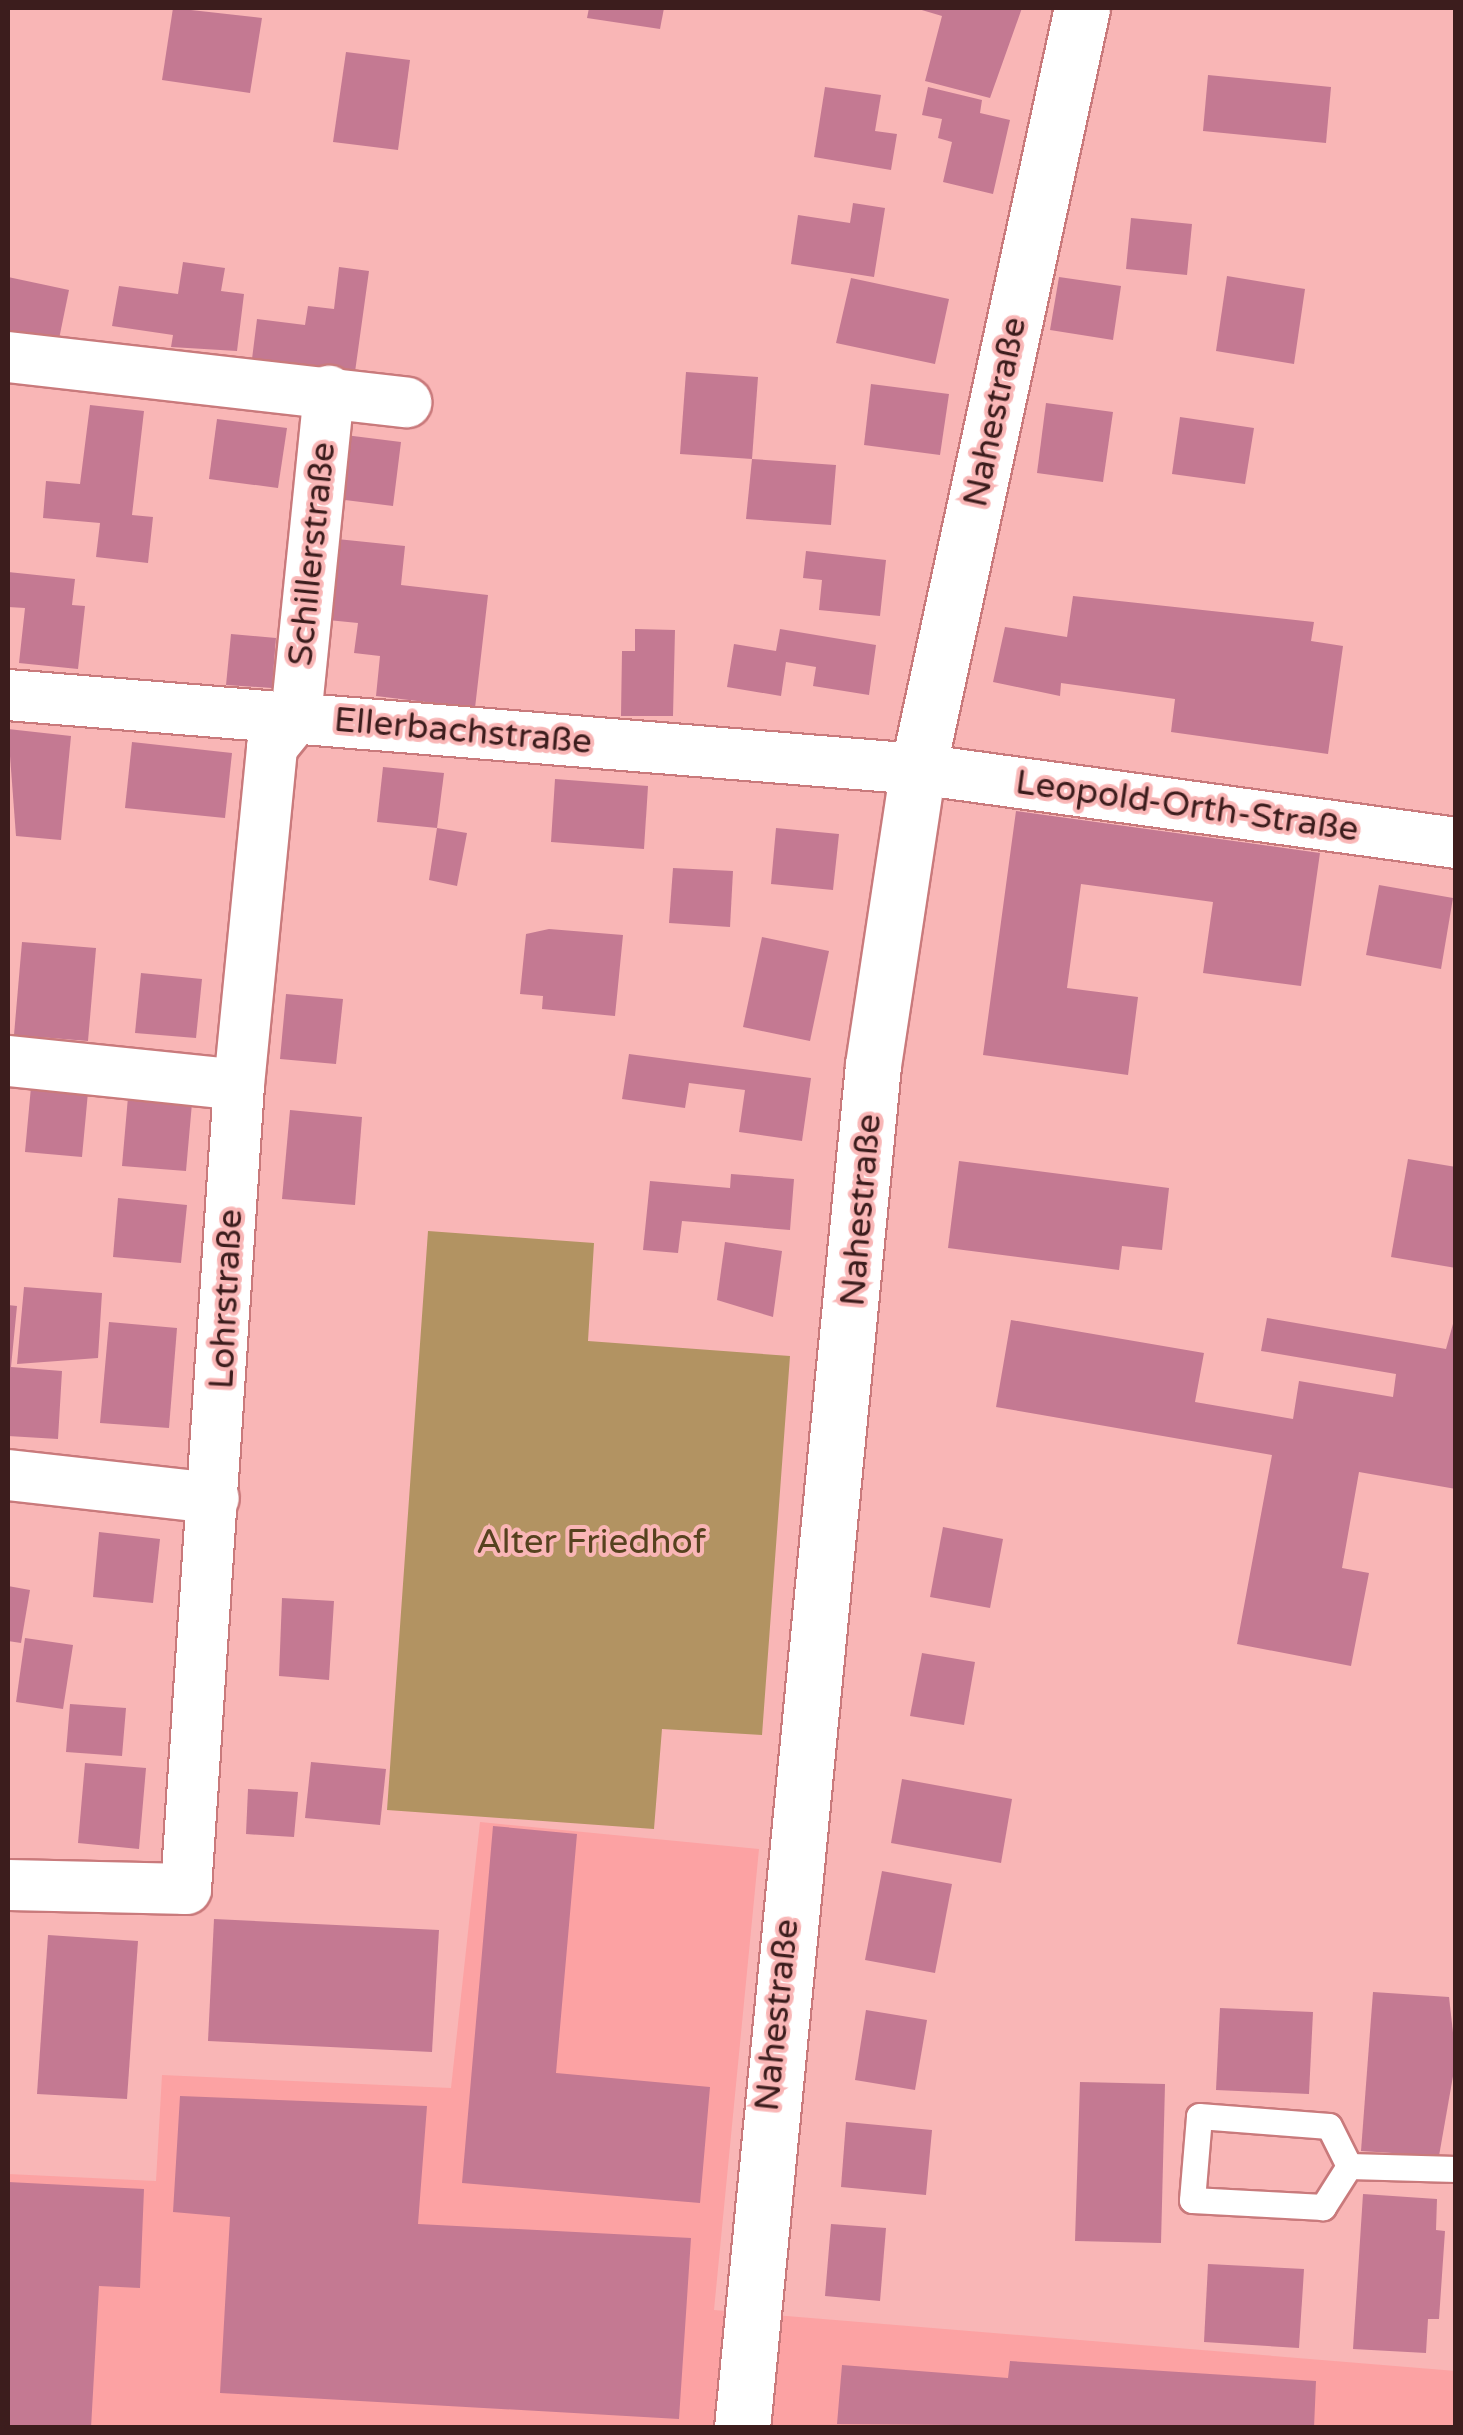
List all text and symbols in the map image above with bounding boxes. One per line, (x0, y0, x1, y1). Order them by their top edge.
street label: Nahestraße (954, 313, 1036, 511)
street label: Schillerstraße (279, 440, 345, 668)
street label: Ellerbachstraße (332, 699, 594, 763)
street label: Leopold-Orth-Straße (1013, 761, 1361, 851)
street label: Nahestraße (832, 1112, 890, 1308)
street label: Lohrstraße (200, 1208, 252, 1390)
park label: Alter Friedhof (476, 1521, 706, 1563)
street label: Nahestraße (746, 1917, 808, 2113)

